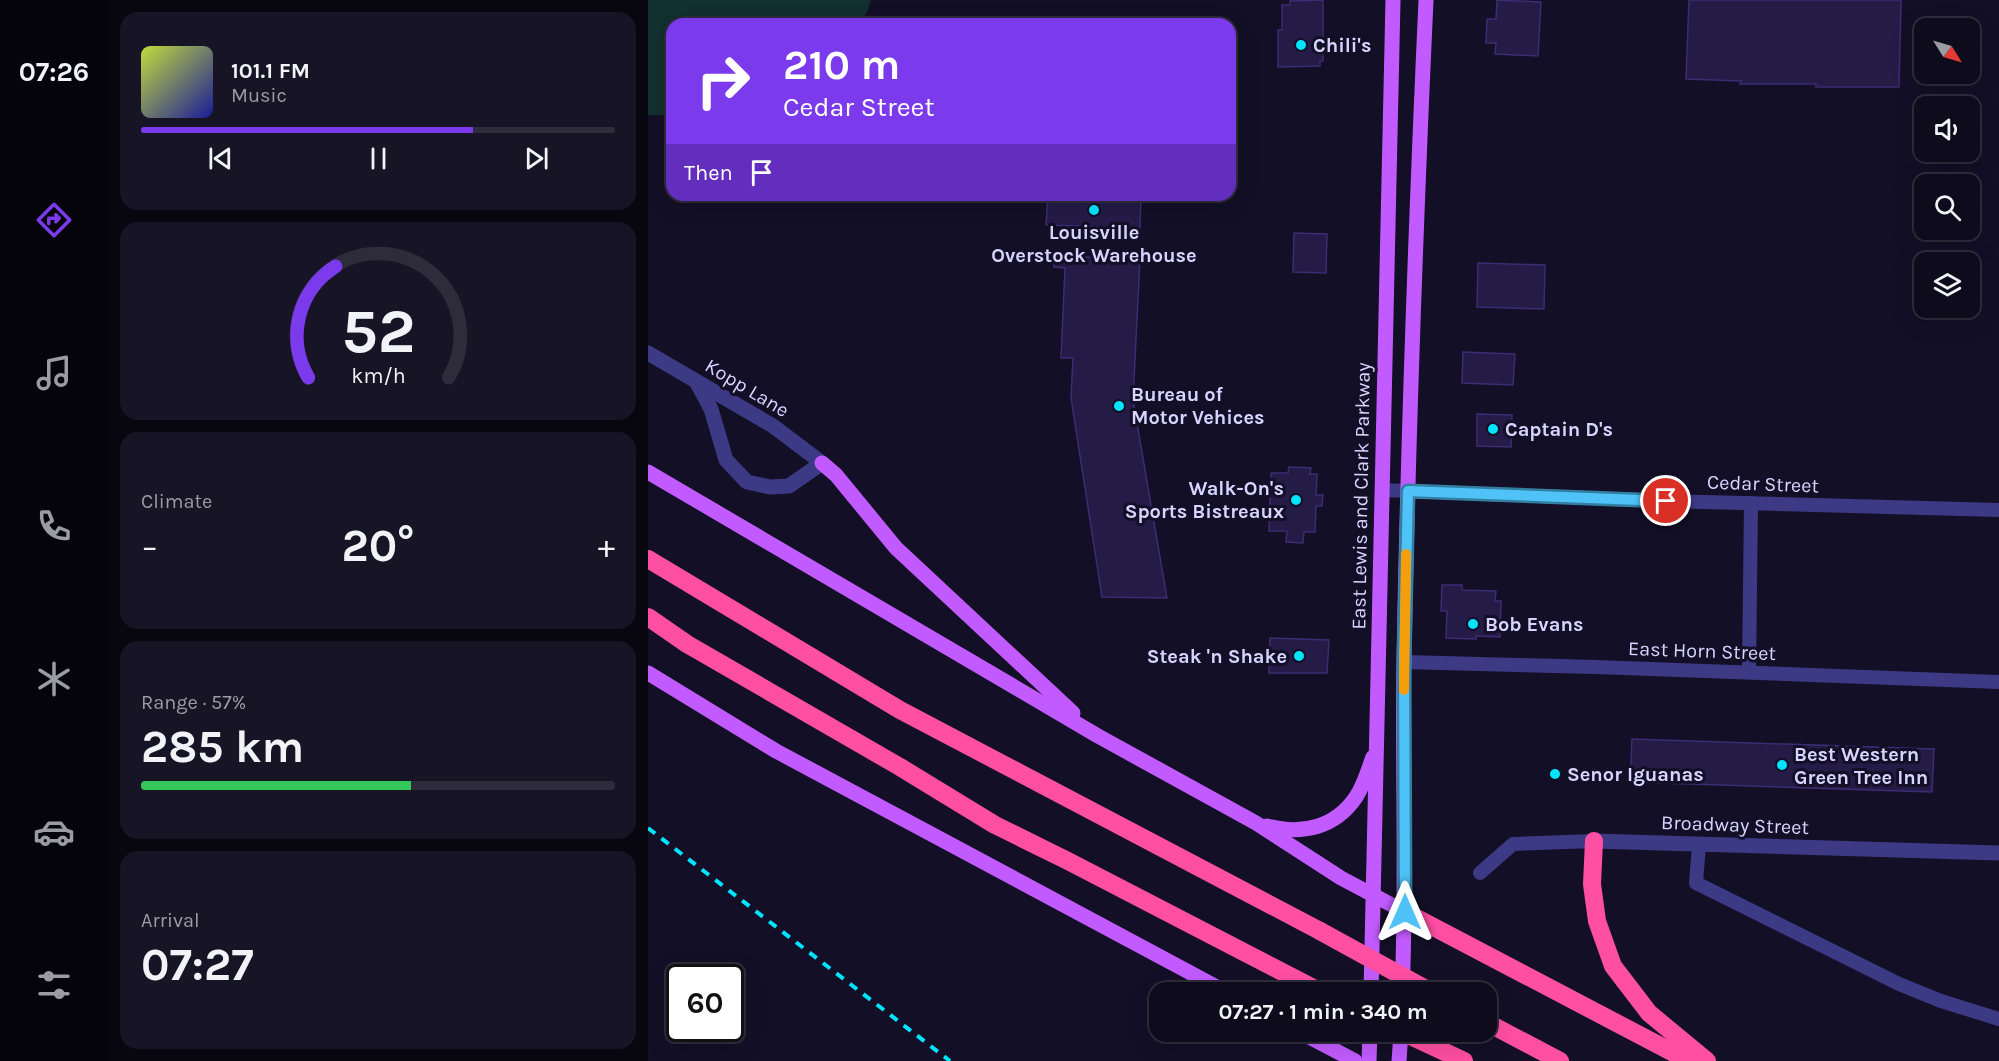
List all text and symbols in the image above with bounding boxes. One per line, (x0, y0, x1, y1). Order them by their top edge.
north arrow (1914, 18, 1980, 84)
map controls (1914, 18, 1980, 318)
place label: Chili's (1313, 34, 1371, 57)
marker: Chili's (1294, 38, 1308, 52)
text: 210 m (783, 40, 900, 90)
icon: right (684, 42, 762, 120)
text: 07:26 (19, 56, 89, 88)
text: 101.1 FM (231, 58, 310, 84)
text: Music (231, 84, 287, 107)
text: Cedar Street (783, 91, 935, 123)
button: sound (1914, 96, 1980, 162)
icon: previous (204, 142, 237, 175)
icon: pause (362, 142, 395, 175)
icon: next (520, 142, 553, 175)
icon: arrive (745, 156, 778, 189)
text: Then (684, 160, 733, 186)
button: search (1914, 174, 1980, 240)
icon: directions (33, 199, 75, 241)
marker: Louisville Overstock Warehouse (1087, 203, 1101, 217)
place label: Louisville Overstock Warehouse (991, 221, 1197, 267)
button: layers (1914, 252, 1980, 318)
text: 52 (341, 295, 415, 368)
icon: music (33, 352, 75, 394)
street label: Kopp Lane (701, 354, 793, 422)
street label: East Lewis and Clark Parkway (1347, 362, 1375, 630)
text: km/h (351, 363, 405, 388)
place label: Bureau of Motor Vehices (1131, 383, 1265, 429)
marker: Bureau of Motor Vehices (1112, 399, 1126, 413)
place label: Captain D's (1505, 418, 1613, 441)
marker: Captain D's (1486, 422, 1500, 436)
street label: Cedar Street (1706, 471, 1820, 497)
pin (1640, 475, 1691, 526)
place label: Walk-On's Sports Bistreaux (1125, 477, 1284, 523)
icon: arrive (1649, 484, 1682, 517)
text: Climate (141, 490, 212, 513)
marker: Walk-On's Sports Bistreaux (1289, 493, 1303, 507)
icon: phone (33, 505, 75, 547)
text: 20° (341, 520, 415, 572)
text: − (141, 527, 158, 565)
text: + (598, 527, 615, 565)
place label: Bob Evans (1485, 613, 1583, 636)
marker: Bob Evans (1466, 617, 1480, 631)
street label: East Horn Street (1628, 637, 1777, 665)
place label: Steak 'n Shake (1147, 645, 1287, 668)
marker: Steak 'n Shake (1292, 649, 1306, 663)
icon: climate (33, 658, 75, 700)
text: Range · 57% (141, 691, 246, 714)
text: 285 km (141, 721, 304, 773)
place label: Best Western Green Tree Inn (1794, 743, 1928, 789)
marker: Best Western Green Tree Inn (1775, 758, 1789, 772)
place label: Senor Iguanas (1567, 763, 1704, 786)
marker: Senor Iguanas (1548, 767, 1562, 781)
icon: car (33, 811, 75, 853)
street label: Broadway Street (1661, 811, 1810, 839)
position arrow (1373, 880, 1437, 944)
text: Arrival (141, 909, 200, 932)
text: 07:27 (141, 939, 254, 991)
icon: filters (33, 964, 75, 1006)
speed limit sign: 60 (666, 964, 744, 1042)
text: 07:27 · 1 min · 340 m (1218, 999, 1428, 1025)

